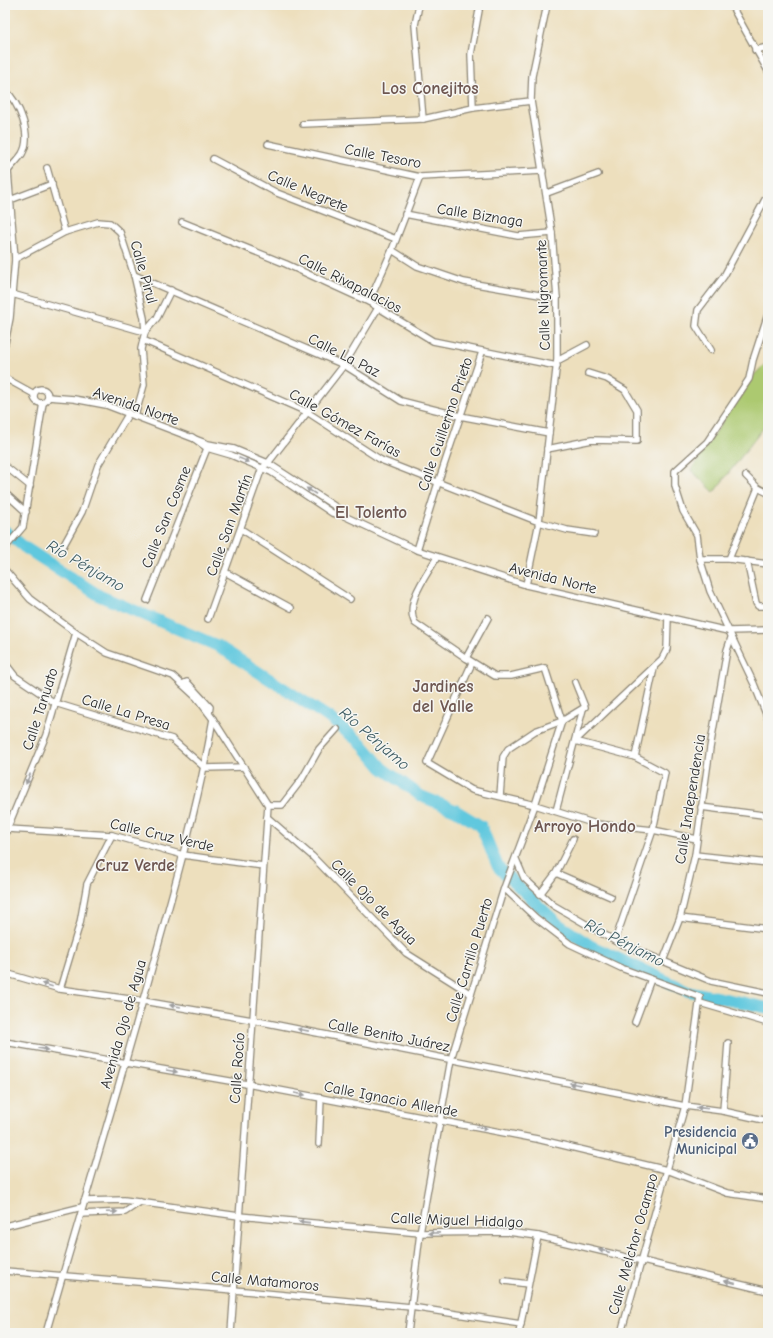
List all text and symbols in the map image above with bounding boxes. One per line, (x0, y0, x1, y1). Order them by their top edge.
district label: Los Conejitos (381, 79, 479, 98)
street label: Calle Tesoro (343, 140, 423, 172)
street label: Calle Negrete (265, 166, 352, 216)
street label: Calle Biznaga (436, 199, 524, 231)
street label: Calle Pirul (126, 238, 162, 306)
street label: Calle Nigromante (532, 239, 554, 351)
street label: Calle Rivapalacios (295, 249, 405, 317)
street label: Calle La Paz (305, 329, 383, 381)
street label: Calle Guillermo Prieto (414, 355, 476, 493)
street label: Avenida Norte (91, 383, 182, 429)
street label: Calle Gómez Farías (286, 385, 404, 461)
one-way arrow (238, 458, 250, 464)
street label: Calle San Cosme (137, 463, 195, 571)
street label: Calle San Martín (202, 471, 256, 579)
one-way arrow (306, 487, 317, 495)
district label: El Tolento (335, 503, 407, 522)
water label: Río Pénjamo (43, 536, 128, 595)
street label: Avenida Norte (507, 558, 599, 598)
street label: Calle Tanuato (18, 665, 62, 753)
district label: Jardines del Valle (413, 677, 473, 716)
street label: Calle La Presa (80, 690, 172, 734)
water label: Río Pénjamo (336, 703, 413, 774)
street label: Calle Independencia (671, 733, 709, 865)
one-way arrow (25, 773, 31, 784)
street label: Calle Cruz Verde (108, 814, 216, 856)
district label: Arroyo Hondo (534, 817, 636, 836)
street label: Calle Ojo de Agua (327, 855, 421, 949)
district label: Cruz Verde (95, 856, 175, 875)
street label: Calle Carrillo Puerto (442, 896, 497, 1024)
water label: Río Pénjamo (582, 915, 667, 971)
street label: Avenida Ojo de Agua (96, 957, 150, 1091)
one-way arrow (40, 982, 52, 988)
one-way arrow (169, 1003, 181, 1009)
street label: Calle Benito Juárez (327, 1014, 452, 1056)
one-way arrow (296, 1027, 309, 1033)
street label: Calle Rocío (226, 1032, 248, 1104)
one-way arrow (37, 1046, 50, 1052)
one-way arrow (166, 1068, 178, 1074)
street label: Calle Ignacio Allende (323, 1077, 460, 1121)
one-way arrow (568, 1080, 581, 1086)
one-way arrow (293, 1091, 306, 1097)
one-way arrow (696, 1105, 708, 1111)
place label: Presidencia Municipal (664, 1123, 737, 1158)
one-way arrow (476, 1126, 488, 1132)
public building icon: Presidencia Municipal (740, 1131, 760, 1151)
street label: Calle Melchor Ocampo (604, 1171, 662, 1317)
one-way arrow (106, 1209, 118, 1216)
street label: Calle Miguel Hidalgo (390, 1209, 524, 1231)
one-way arrow (298, 1219, 310, 1225)
one-way arrow (427, 1230, 440, 1236)
one-way arrow (598, 1248, 610, 1254)
street label: Calle Matamoros (210, 1267, 320, 1295)
one-way arrow (724, 1278, 736, 1284)

